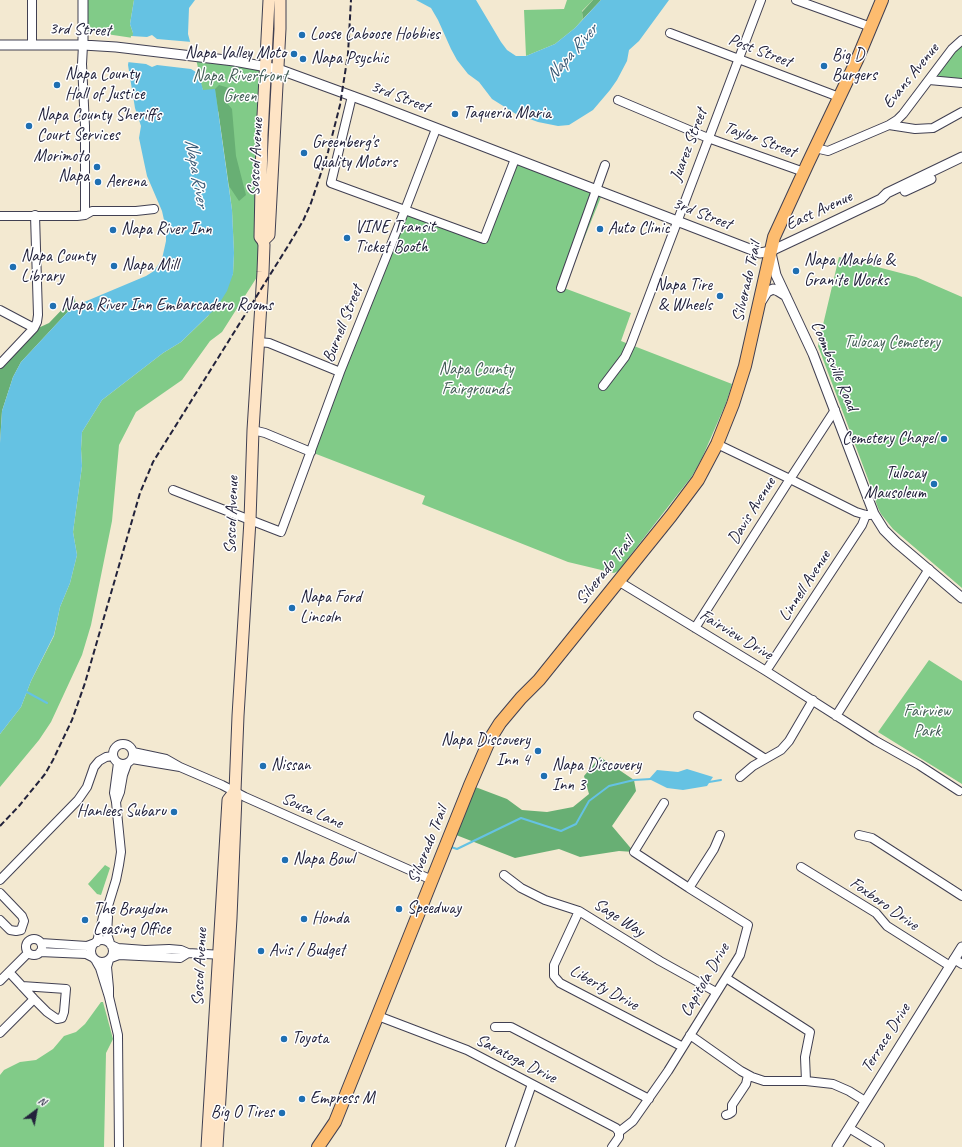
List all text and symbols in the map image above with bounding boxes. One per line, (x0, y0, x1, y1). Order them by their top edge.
street label: 3rd Street (49, 19, 111, 41)
water label: Napa River (541, 20, 603, 86)
place label: Loose Caboose Hobbies (310, 25, 440, 45)
marker: Loose Caboose Hobbies (297, 30, 307, 40)
street label: Post Street (726, 30, 794, 72)
street label: Evans Avenue (878, 39, 944, 113)
place label: Napa Valley Moto (185, 44, 286, 64)
place label: Big D Burgers (832, 46, 877, 86)
marker: Napa Valley Moto (289, 49, 299, 59)
place label: Napa Psychic (311, 49, 388, 69)
marker: Napa Psychic (298, 54, 308, 64)
marker: Big D Burgers (819, 61, 829, 71)
place label: Napa County Hall of Justice (65, 65, 145, 105)
park label: Napa Riverfront Green (192, 67, 288, 107)
street label: 3rd Street (368, 76, 432, 118)
marker: Napa County Hall of Justice (52, 80, 62, 90)
place label: Taqueria Maria (463, 104, 551, 124)
place label: Napa County Sheriffs Court Services (37, 106, 161, 146)
street label: Juarez Street (666, 106, 712, 184)
marker: Taqueria Maria (450, 109, 460, 119)
street label: Soscol Avenue (244, 118, 268, 196)
street label: Taylor Street (721, 118, 799, 162)
marker: Napa County Sheriffs Court Services (24, 121, 34, 131)
place label: Greenberg's Quality Motors (312, 133, 397, 173)
water label: Napa River (179, 137, 213, 209)
place label: Morimoto Napa (33, 147, 89, 187)
marker: Greenberg's Quality Motors (299, 148, 309, 158)
marker: Morimoto Napa (92, 162, 102, 172)
place label: Aerena (106, 172, 146, 192)
marker: Aerena (93, 177, 103, 187)
street label: East Avenue (783, 187, 855, 235)
street label: 3rd Street (670, 193, 734, 235)
place label: VINE Transit Ticket Booth (355, 218, 435, 258)
place label: Auto Clinic (608, 219, 670, 239)
place label: Napa River Inn (121, 220, 212, 240)
marker: Auto Clinic (595, 224, 605, 234)
marker: Napa River Inn (108, 225, 118, 235)
marker: VINE Transit Ticket Booth (342, 233, 352, 243)
street label: Silverado Trail (728, 240, 766, 324)
place label: Napa County Library (21, 247, 95, 287)
place label: Napa Marble & Granite Works (804, 251, 894, 291)
place label: Napa Mill (122, 256, 178, 276)
marker: Napa Mill (109, 261, 119, 271)
marker: Napa County Library (8, 262, 18, 272)
marker: Napa Marble & Granite Works (791, 266, 801, 276)
place label: Napa Tire & Wheels (654, 276, 712, 316)
street label: Burnell Street (318, 282, 368, 366)
marker: Napa Tire & Wheels (715, 291, 725, 301)
place label: Napa River Inn Embarcadero Rooms (61, 296, 273, 316)
marker: Napa River Inn Embarcadero Rooms (48, 301, 58, 311)
street label: Coombsville Road (806, 318, 862, 414)
park label: Tulocay Cemetery (844, 333, 940, 353)
park label: Napa County Fairgrounds (439, 360, 513, 400)
place label: Cemetery Chapel (842, 429, 936, 449)
marker: Cemetery Chapel (939, 434, 949, 444)
place label: Tulocay Mausoleum (864, 464, 926, 504)
street label: Davis Avenue (724, 474, 780, 548)
street label: Soscol Avenue (220, 476, 244, 554)
marker: Tulocay Mausoleum (929, 479, 939, 489)
street label: Silverado Trail (571, 533, 639, 609)
street label: Linnell Avenue (775, 547, 835, 625)
place label: Napa Ford Lincoln (300, 588, 361, 628)
marker: Napa Ford Lincoln (287, 603, 297, 613)
street label: Fairview Drive (696, 605, 776, 665)
park label: Fairview Park (903, 702, 951, 742)
place label: Napa Discovery Inn 4 (441, 731, 530, 771)
marker: Napa Discovery Inn 4 (533, 746, 543, 756)
place label: Nissan (271, 756, 311, 776)
place label: Napa Discovery Inn 3 (552, 756, 641, 796)
marker: Nissan (258, 761, 268, 771)
marker: Napa Discovery Inn 3 (539, 771, 549, 781)
street label: Sousa Lane (278, 788, 346, 834)
place label: Hanlees Subaru (77, 802, 166, 822)
street label: Silverado Trail (403, 803, 453, 887)
marker: Hanlees Subaru (169, 807, 179, 817)
place label: Napa Bowl (293, 850, 354, 870)
marker: Napa Bowl (280, 855, 290, 865)
street label: Foxboro Drive (846, 873, 922, 935)
street label: Sage Way (590, 894, 648, 942)
place label: Speedway (407, 899, 461, 919)
place label: The Braydon Leasing Office (93, 900, 170, 940)
marker: Speedway (394, 904, 404, 914)
place label: Honda (312, 909, 349, 929)
marker: Honda (299, 914, 309, 924)
marker: The Braydon Leasing Office (80, 915, 90, 925)
street label: Soscol Avenue (188, 928, 212, 1006)
street label: Capitola Drive (676, 940, 734, 1020)
place label: Avis / Budget (269, 941, 345, 961)
marker: Avis / Budget (256, 946, 266, 956)
street label: Liberty Drive (566, 961, 642, 1015)
street label: Terrace Drive (857, 1000, 915, 1076)
place label: Toyota (292, 1029, 328, 1049)
street label: Saratoga Drive (472, 1030, 560, 1088)
marker: Toyota (279, 1034, 289, 1044)
place label: Empress M (310, 1089, 375, 1109)
north arrow (16, 1091, 56, 1131)
text: N (36, 1093, 49, 1109)
marker: Empress M (297, 1094, 307, 1104)
place label: Big O Tires (211, 1103, 274, 1123)
marker: Big O Tires (277, 1108, 287, 1118)

